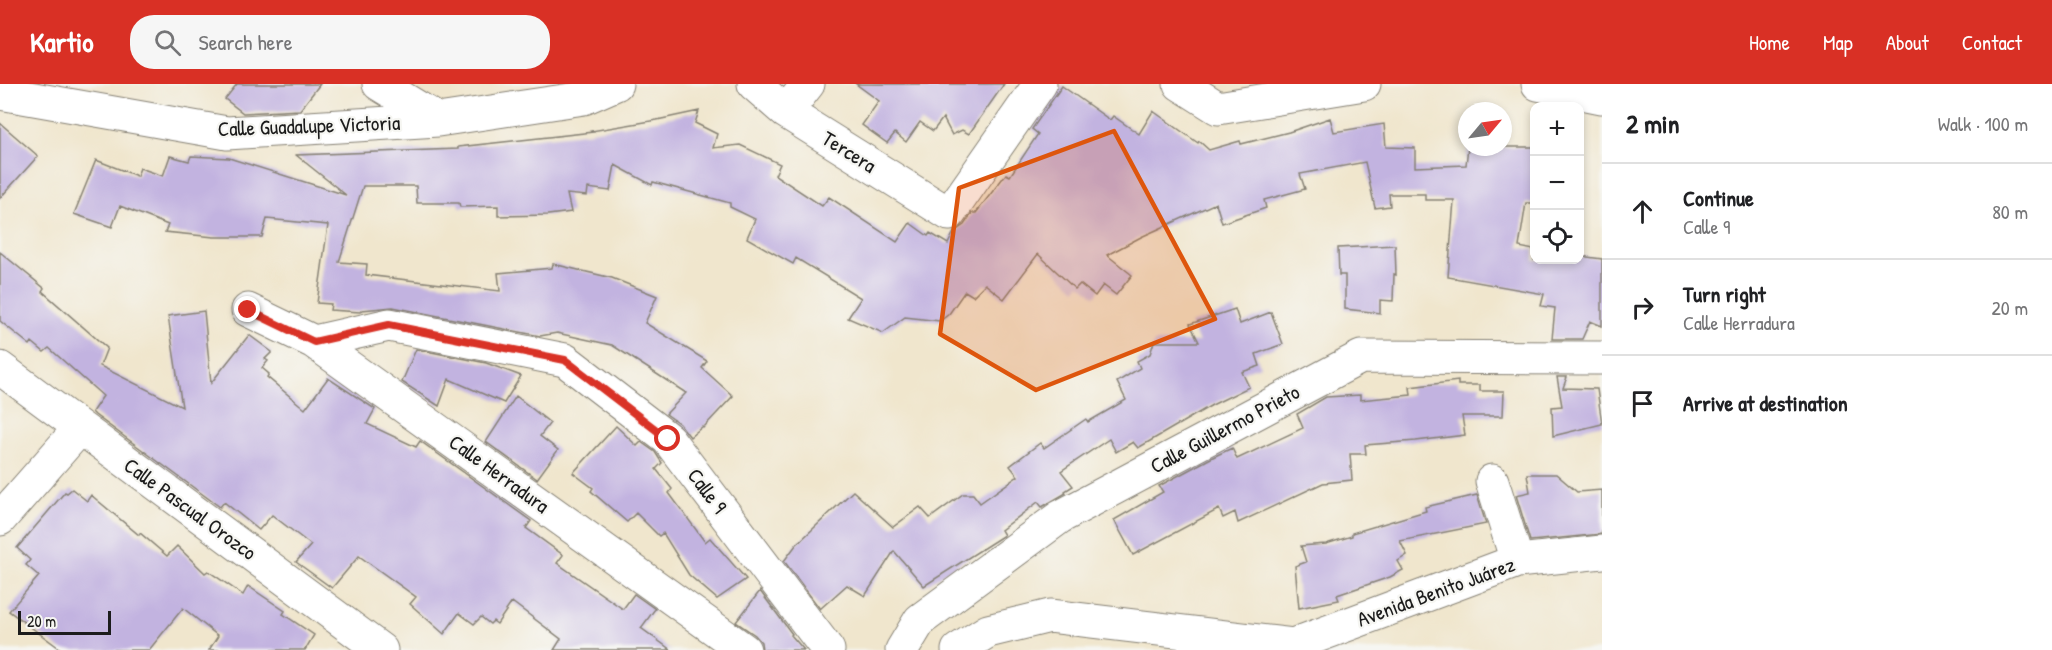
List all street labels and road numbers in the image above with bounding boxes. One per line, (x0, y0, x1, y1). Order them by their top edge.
street label: Calle Guadalupe Victoria (217, 108, 401, 143)
street label: Tercera (817, 124, 882, 180)
street label: Calle Guillermo Prieto (1145, 377, 1304, 480)
street label: Calle Herradura (443, 427, 555, 520)
street label: Calle Pascual Orozco (118, 451, 262, 567)
street label: Calle 9 (681, 462, 734, 519)
street label: Avenida Benito Juárez (1353, 550, 1519, 634)

